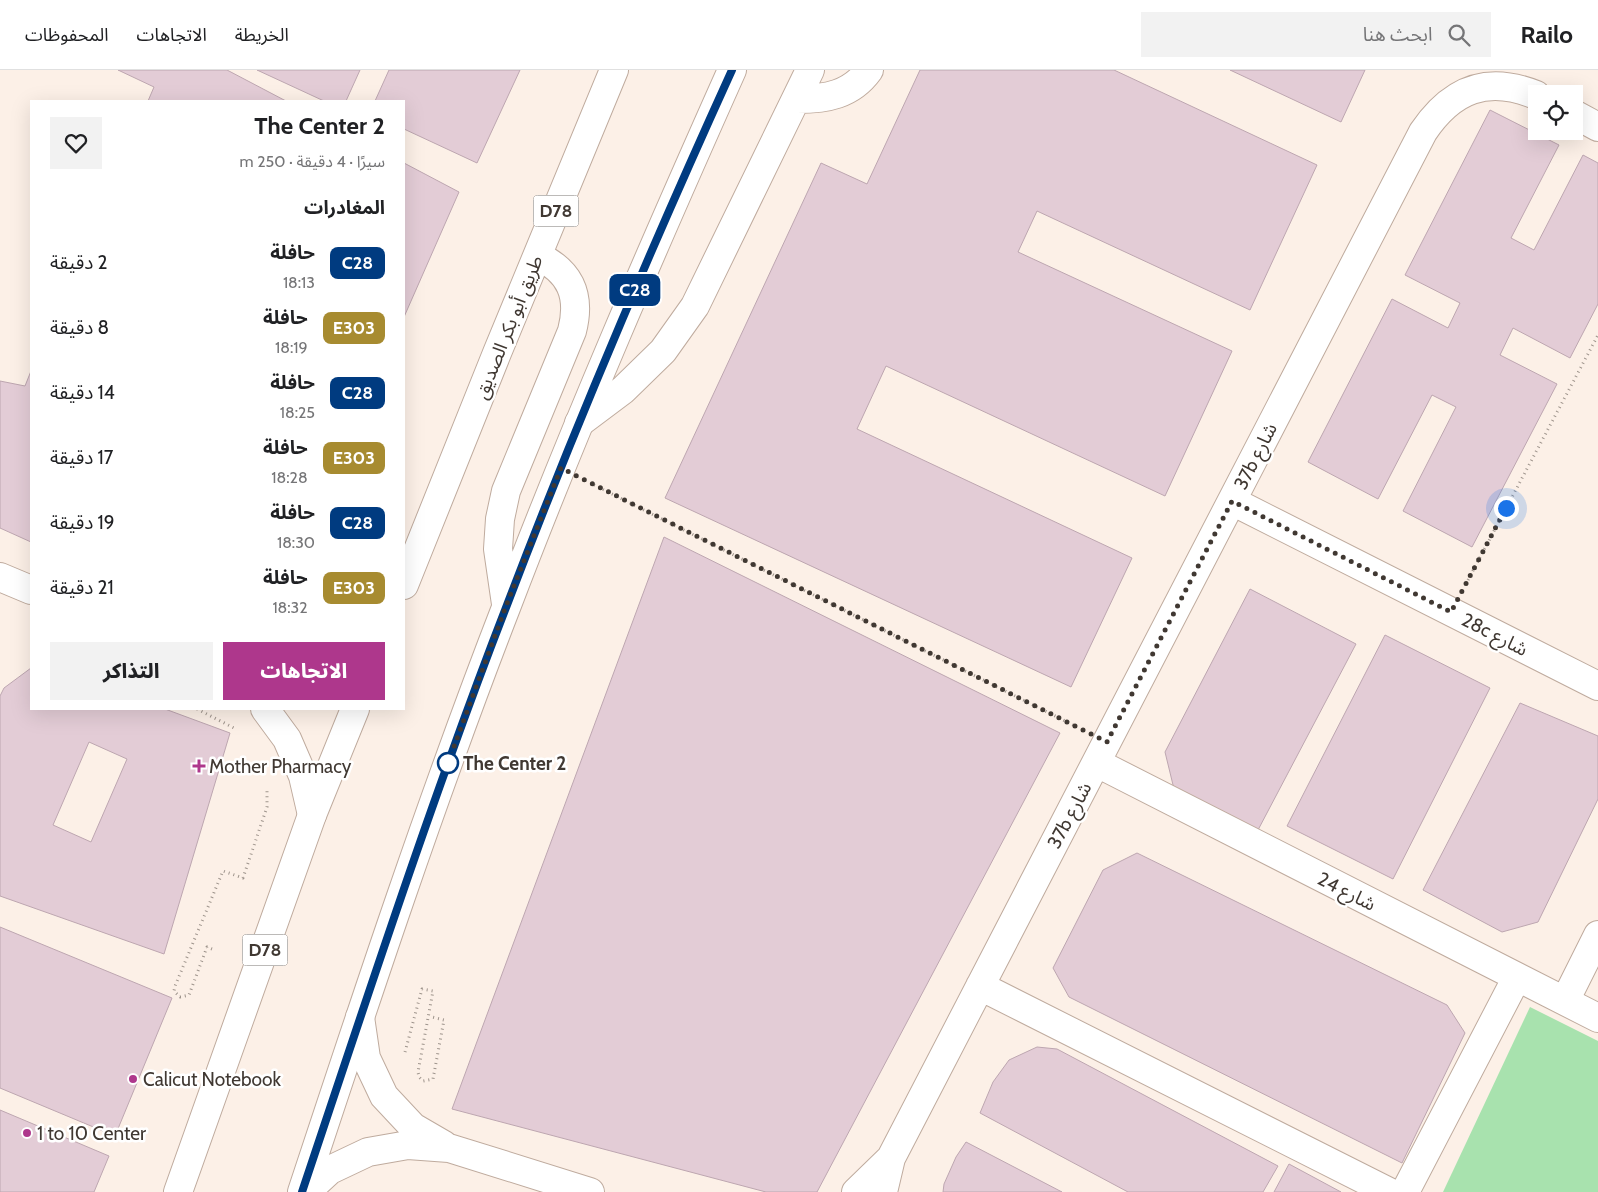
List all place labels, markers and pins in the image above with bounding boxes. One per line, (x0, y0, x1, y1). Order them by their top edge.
marker: The Center 2 (437, 752, 459, 774)
place label: The Center 2 (463, 752, 566, 775)
place label: Mother Pharmacy (209, 755, 352, 778)
marker: Mother Pharmacy (193, 760, 205, 772)
place label: Calicut Notebook (143, 1068, 282, 1091)
marker: Calicut Notebook (127, 1073, 139, 1085)
place label: 1 to 10 Center (37, 1122, 146, 1145)
marker: 1 to 10 Center (21, 1127, 33, 1139)

